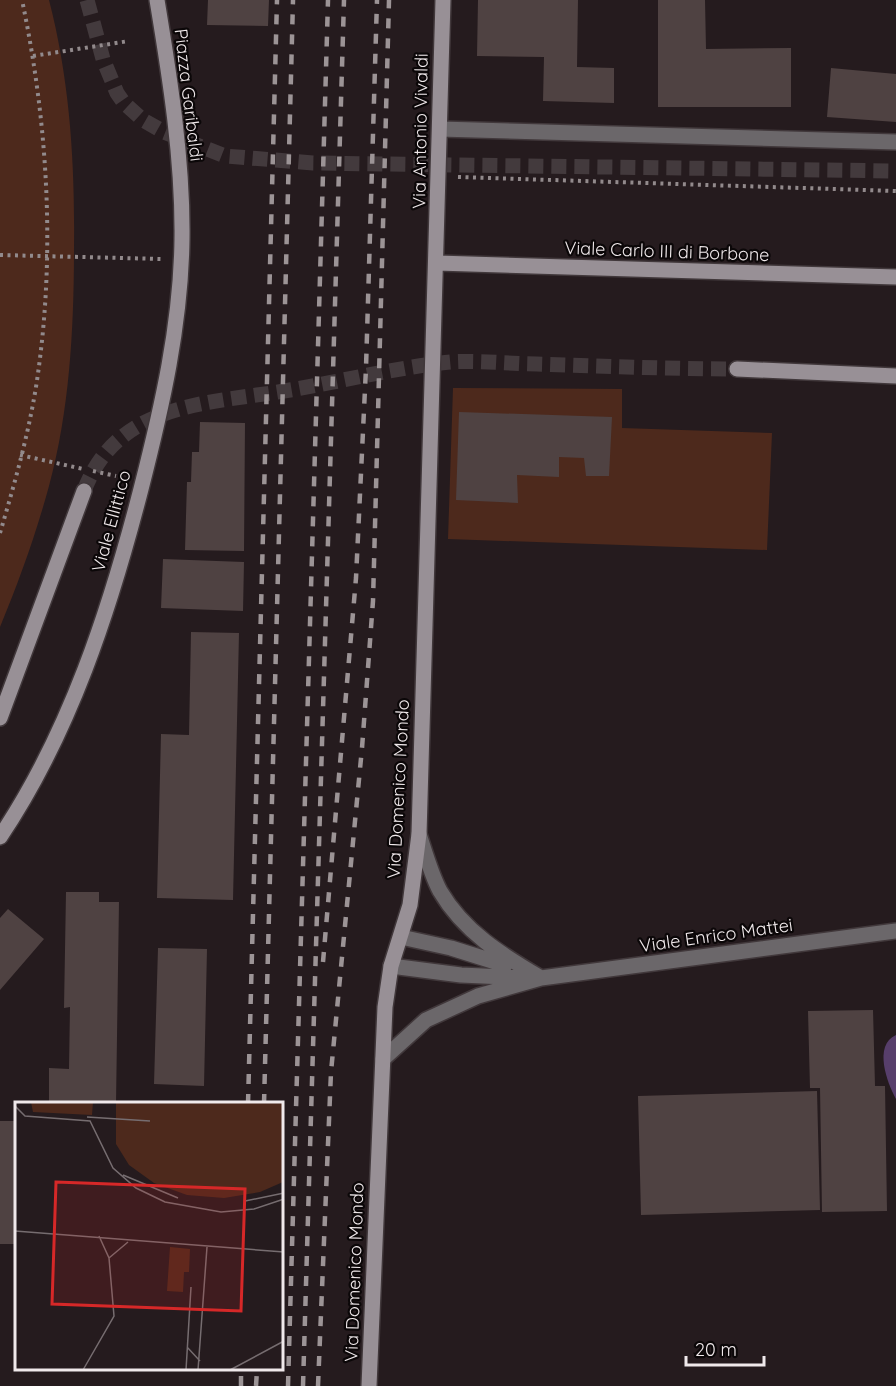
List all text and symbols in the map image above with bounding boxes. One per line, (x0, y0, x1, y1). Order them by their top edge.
street label: Piazza Garibaldi (169, 27, 209, 163)
street label: Via Antonio Vivaldi (407, 53, 433, 209)
street label: Viale Carlo III di Borbone (564, 236, 770, 266)
street label: Viale Ellittico (86, 468, 136, 574)
street label: Via Domenico Mondo (382, 699, 414, 879)
street label: Viale Enrico Mattei (638, 913, 794, 957)
inset map (15, 1102, 284, 1371)
street label: Via Domenico Mondo (339, 1182, 369, 1362)
scale bar (686, 1329, 764, 1367)
text: 20 m (695, 1338, 737, 1361)

